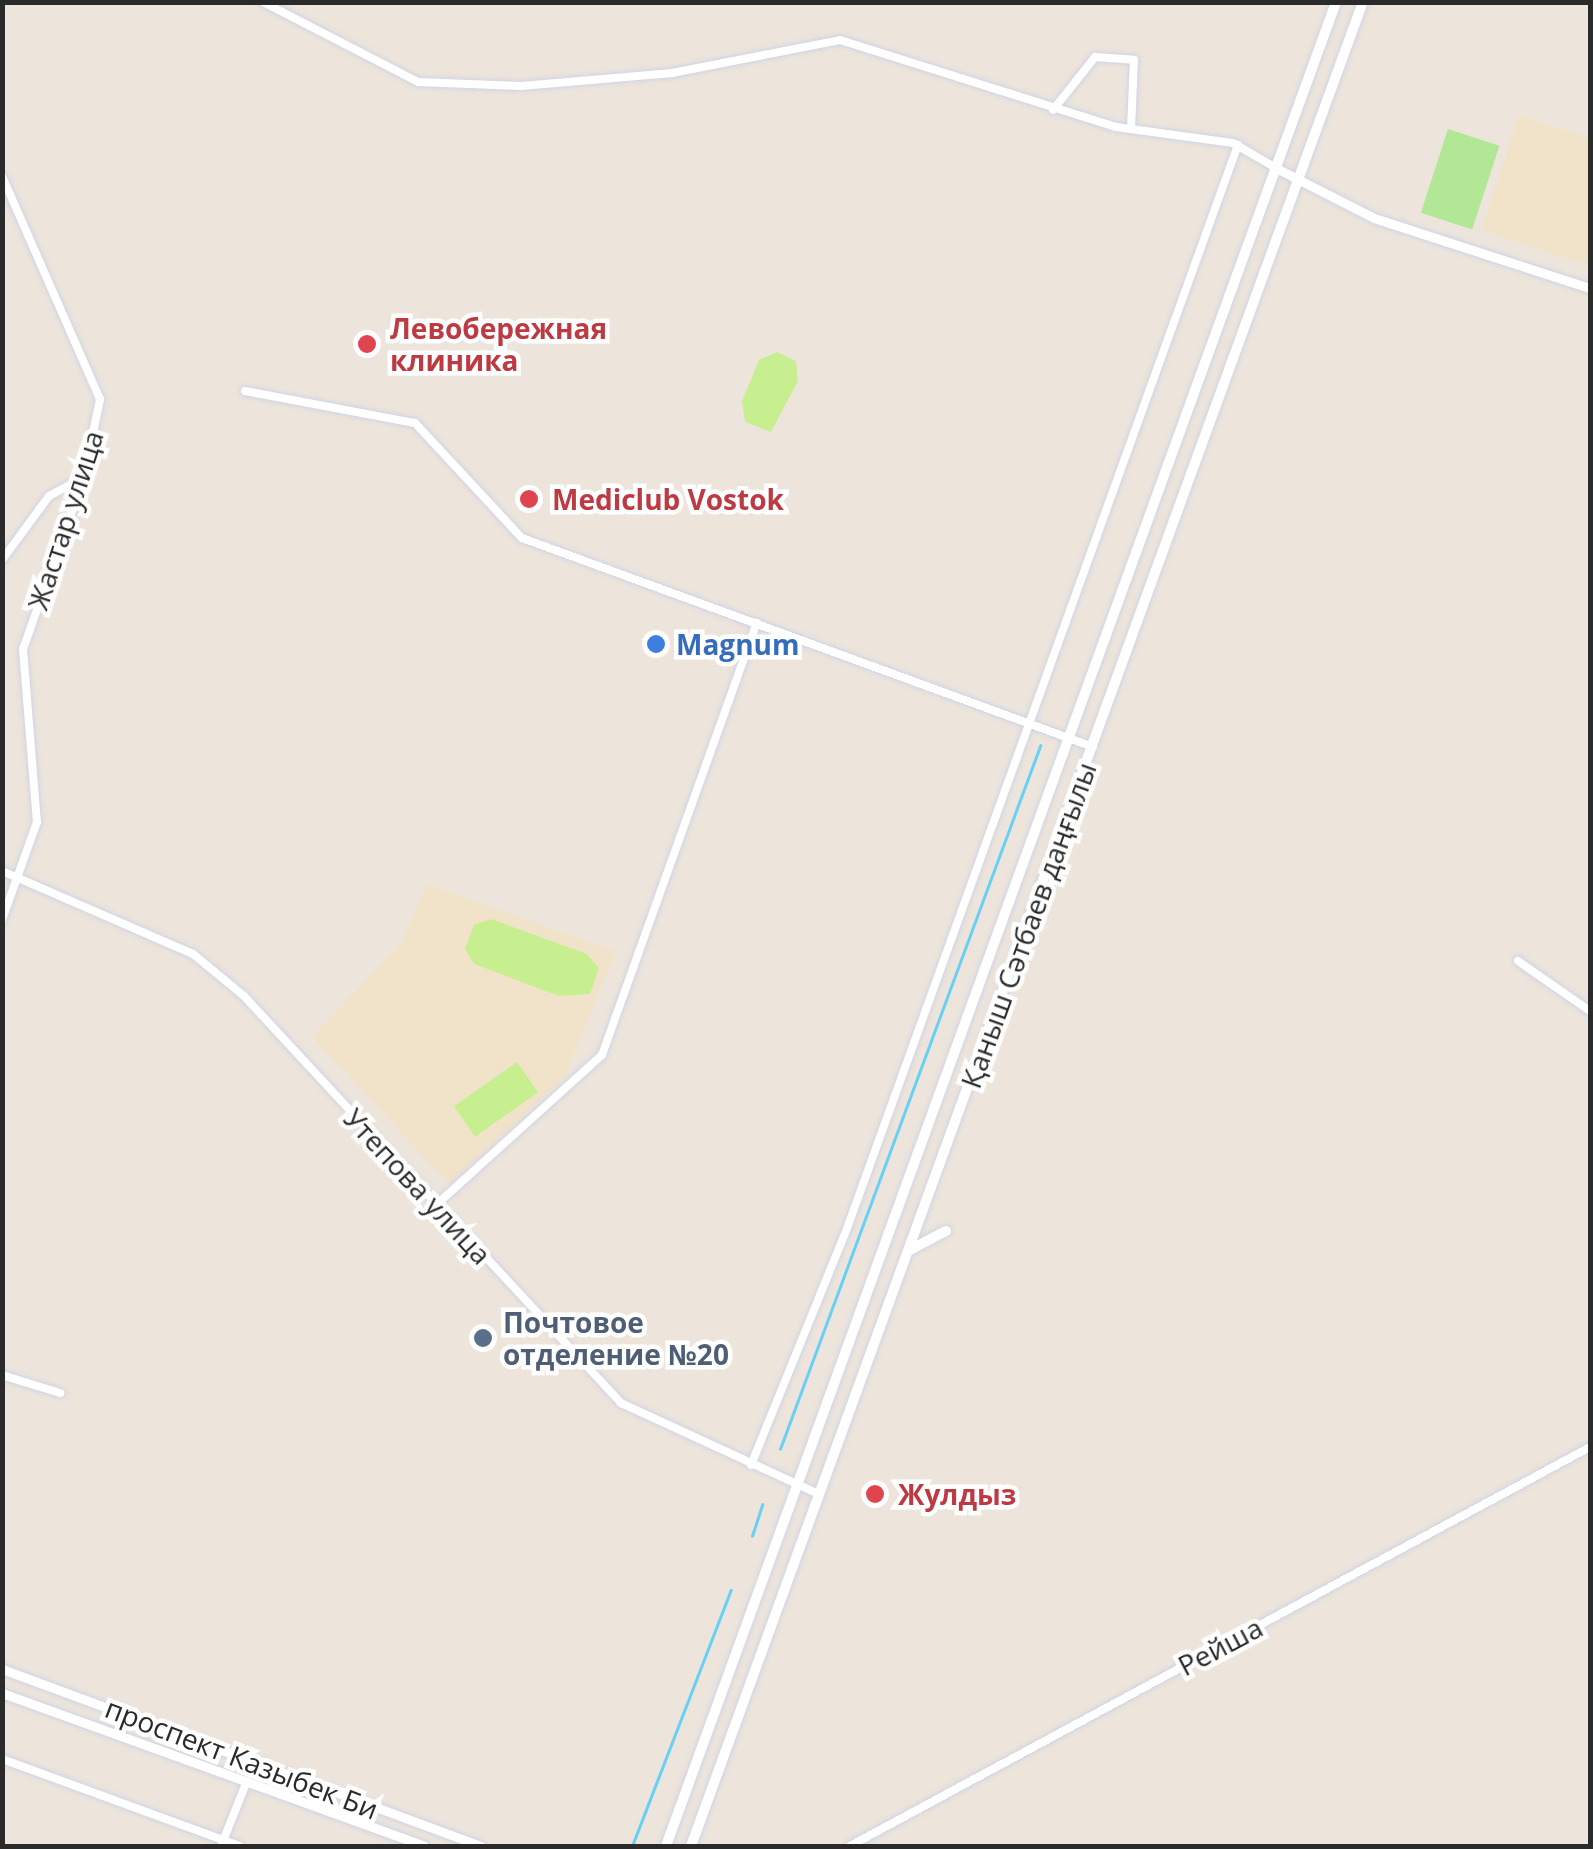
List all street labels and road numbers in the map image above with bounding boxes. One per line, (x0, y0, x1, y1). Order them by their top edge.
street label: Жастар улица (20, 426, 110, 614)
street label: Қаныш Сәтбаев даңғылы (953, 757, 1103, 1093)
street label: Утепова улица (337, 1101, 499, 1271)
street label: Рейша (1172, 1610, 1268, 1682)
street label: проспект Казыбек Би (101, 1690, 383, 1826)

